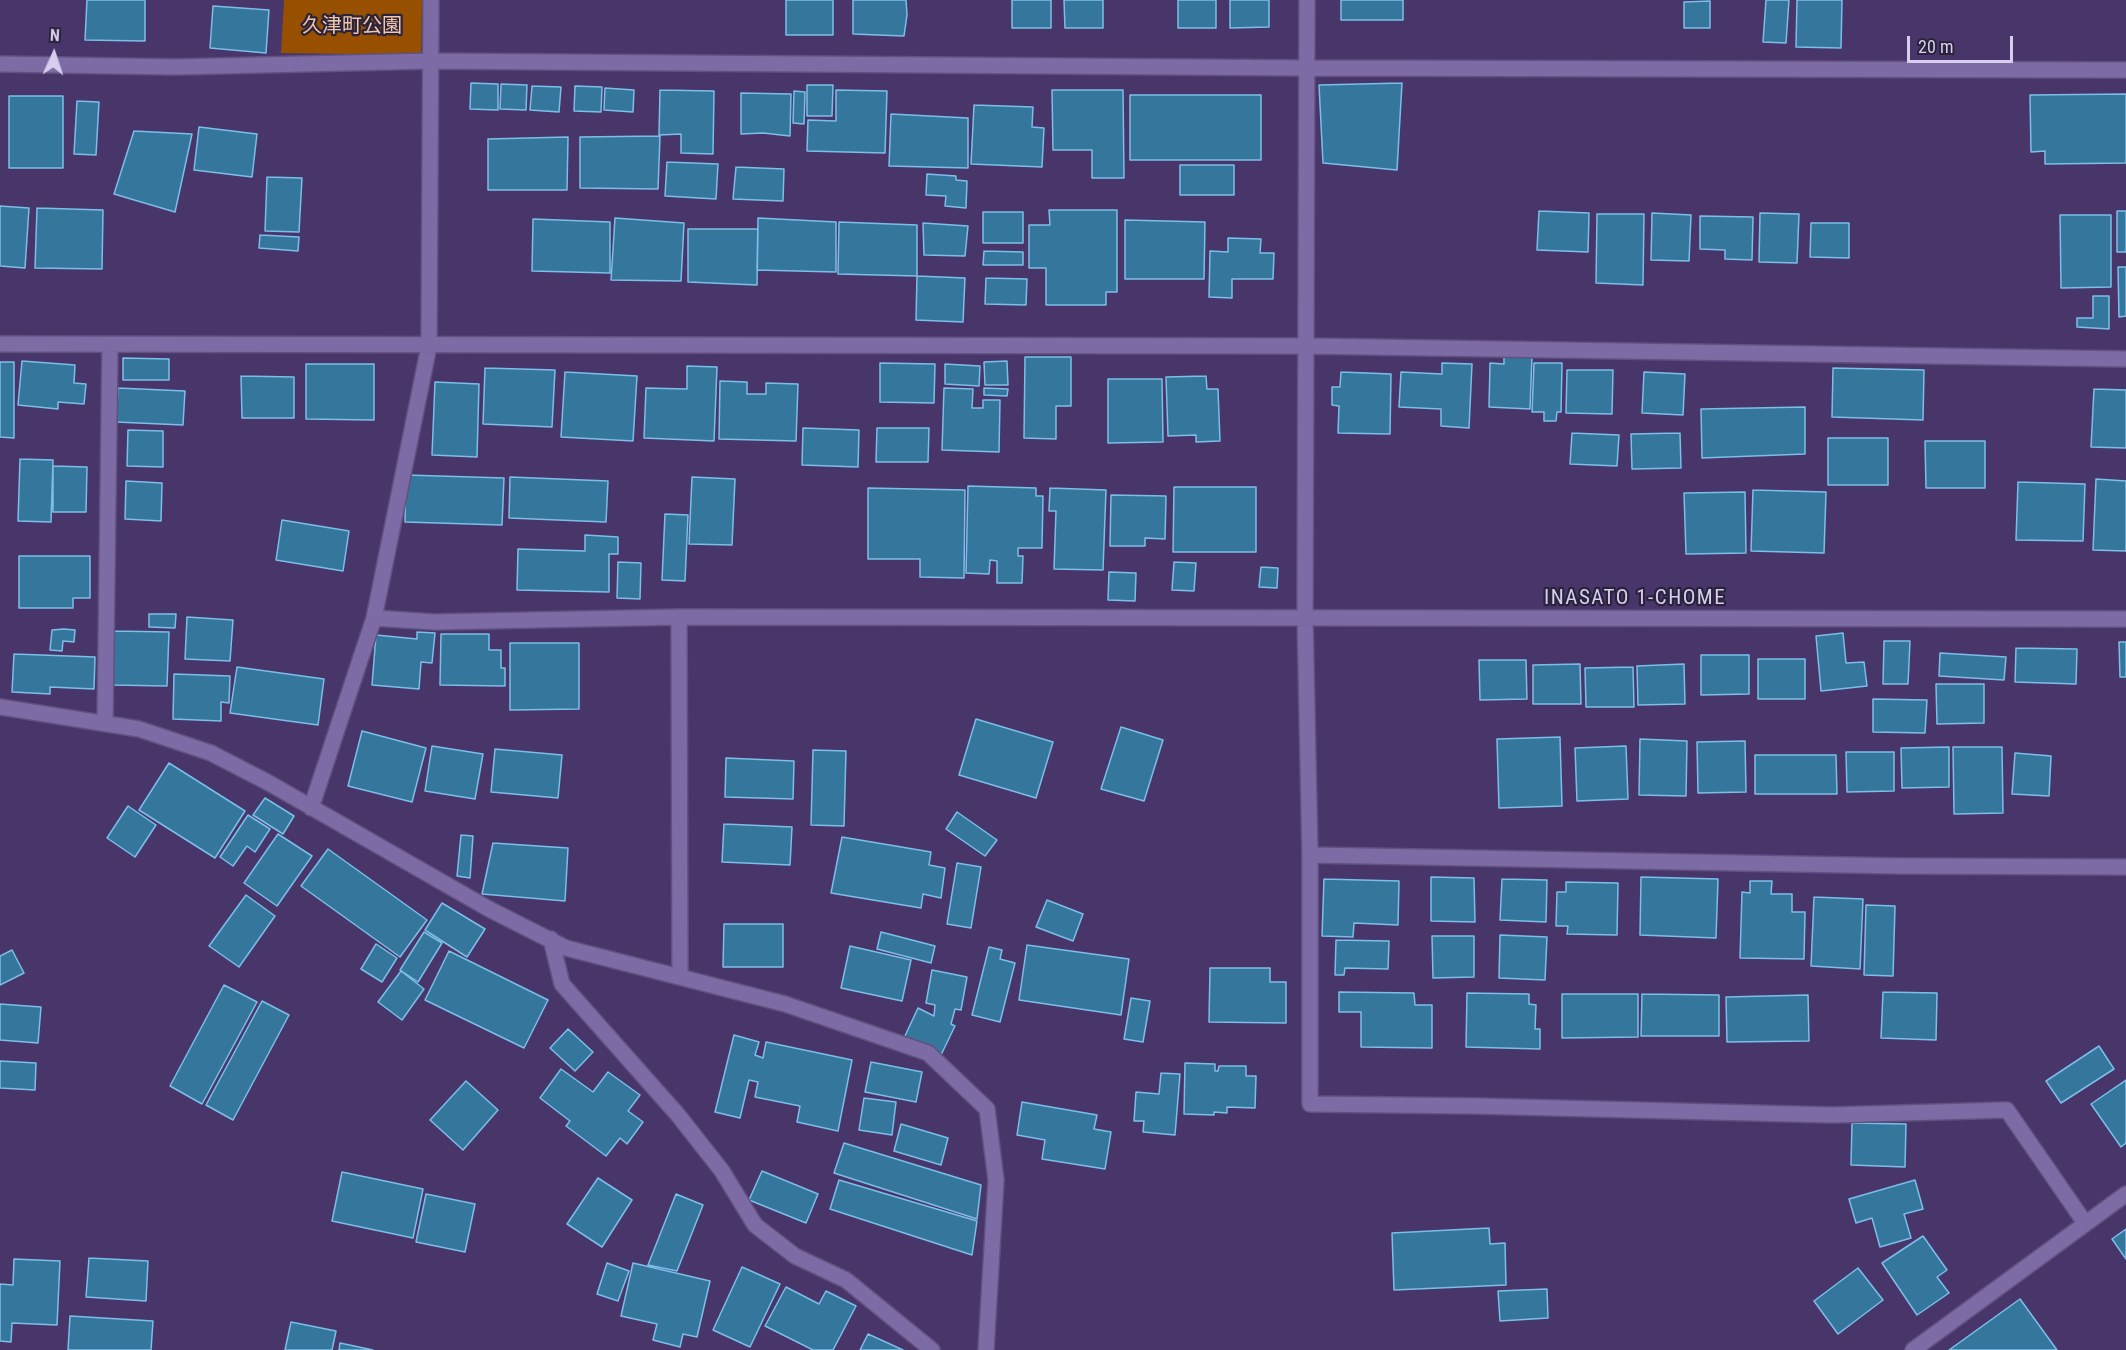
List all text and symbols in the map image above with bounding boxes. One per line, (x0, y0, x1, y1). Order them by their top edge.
park label: 久津町公園 (302, 15, 402, 39)
north arrow (24, 24, 84, 84)
scale bar (1910, 24, 2016, 62)
text: N (50, 26, 60, 45)
text: 20 m (1918, 36, 1953, 57)
district label: INASATO 1-CHOME (1544, 586, 1726, 612)

